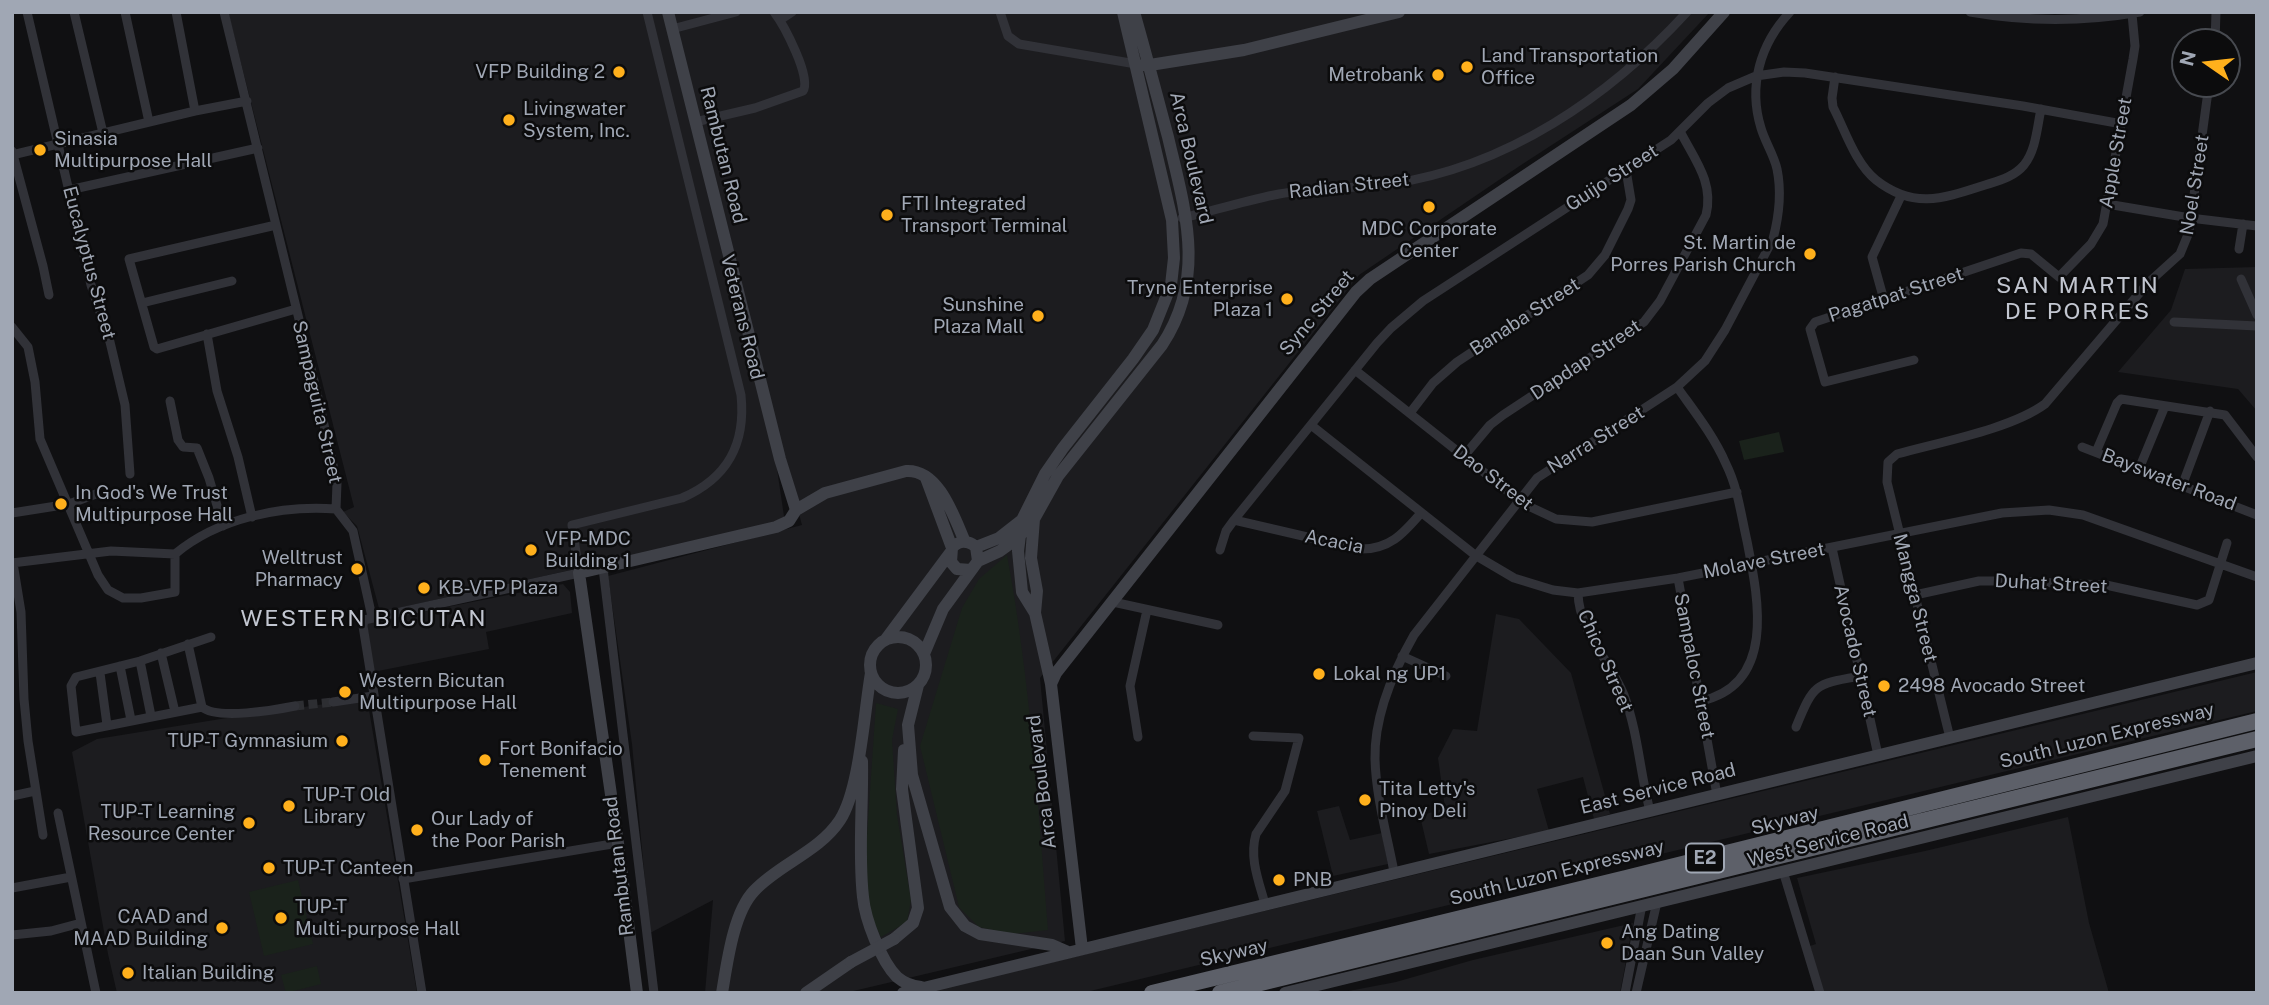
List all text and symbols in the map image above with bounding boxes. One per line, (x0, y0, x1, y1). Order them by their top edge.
north arrow (2171, 28, 2241, 98)
place label: Land Transportation Office (1481, 45, 1658, 89)
text: N (2175, 49, 2200, 68)
marker: Land Transportation Office (1459, 59, 1475, 75)
place label: VFP Building 2 (475, 61, 605, 83)
marker: VFP Building 2 (611, 64, 627, 80)
place label: Metrobank (1328, 64, 1424, 86)
marker: Metrobank (1430, 67, 1446, 83)
street label: Rambutan Road (695, 84, 751, 226)
street label: Arca Boulevard (1165, 90, 1217, 226)
street label: Apple Street (2095, 96, 2137, 210)
place label: Livingwater System, Inc. (523, 98, 630, 142)
marker: Livingwater System, Inc. (501, 112, 517, 128)
place label: Sinasia Multipurpose Hall (54, 128, 212, 172)
street label: Noel Street (2176, 133, 2214, 237)
street label: Guijo Street (1561, 140, 1663, 216)
marker: Sinasia Multipurpose Hall (32, 142, 48, 158)
street label: Radian Street (1288, 168, 1410, 204)
street label: Eucalyptus Street (58, 184, 120, 342)
place label: FTI Integrated Transport Terminal (901, 193, 1068, 237)
marker: MDC Corporate Center (1421, 199, 1437, 215)
marker: FTI Integrated Transport Terminal (879, 207, 895, 223)
place label: MDC Corporate Center (1361, 218, 1497, 262)
place label: St. Martin de Porres Parish Church (1610, 232, 1796, 276)
marker: St. Martin de Porres Parish Church (1802, 246, 1818, 262)
street label: Veterans Road (715, 252, 769, 382)
street label: Pagatpat Street (1826, 262, 1966, 328)
street label: Sync Street (1275, 266, 1359, 360)
district label: SAN MARTIN DE PORRES (1997, 272, 2159, 326)
street label: Banaba Street (1466, 273, 1584, 361)
place label: Tryne Enterprise Plaza 1 (1127, 277, 1273, 321)
marker: Tryne Enterprise Plaza 1 (1279, 291, 1295, 307)
place label: Sunshine Plaza Mall (933, 294, 1024, 338)
marker: Sunshine Plaza Mall (1030, 308, 1046, 324)
street label: Dapdap Street (1526, 315, 1646, 405)
street label: Sampaguita Street (287, 318, 347, 486)
street label: Narra Street (1543, 401, 1649, 479)
street label: Dao Street (1448, 440, 1538, 516)
street label: Bayswater Road (2099, 444, 2239, 516)
place label: In God's We Trust Multipurpose Hall (75, 482, 233, 526)
marker: In God's We Trust Multipurpose Hall (53, 496, 69, 512)
street label: Acacia (1303, 525, 1365, 559)
place label: VFP-MDC Building 1 (545, 528, 631, 572)
street label: Mangga Street (1888, 531, 1942, 665)
street label: Molave Street (1701, 538, 1827, 584)
marker: VFP-MDC Building 1 (523, 542, 539, 558)
place label: Welltrust Pharmacy (255, 547, 343, 591)
marker: Welltrust Pharmacy (349, 561, 365, 577)
street label: Duhat Street (1994, 570, 2108, 598)
place label: KB-VFP Plaza (438, 577, 558, 599)
marker: KB-VFP Plaza (416, 580, 432, 596)
street label: Avocado Street (1829, 582, 1881, 720)
street label: Sampaloc Street (1669, 591, 1719, 741)
district label: WESTERN BICUTAN (242, 605, 486, 633)
street label: Chico Street (1572, 606, 1638, 716)
place label: Lokal ng UP1 (1333, 663, 1446, 685)
marker: Lokal ng UP1 (1311, 666, 1327, 682)
place label: Western Bicutan Multipurpose Hall (359, 670, 517, 714)
place label: 2498 Avocado Street (1898, 675, 2085, 697)
marker: 2498 Avocado Street (1876, 678, 1892, 694)
marker: Western Bicutan Multipurpose Hall (337, 684, 353, 700)
street label: South Luzon Expressway (1997, 698, 2217, 774)
street label: Arca Boulevard (1022, 714, 1062, 850)
place label: TUP-T Gymnasium (167, 730, 328, 752)
marker: TUP-T Gymnasium (334, 733, 350, 749)
place label: Fort Bonifacio Tenement (499, 738, 623, 782)
marker: Fort Bonifacio Tenement (477, 752, 493, 768)
street label: East Service Road (1578, 759, 1738, 819)
place label: Tita Letty's Pinoy Deli (1379, 778, 1475, 822)
place label: TUP-T Old Library (303, 784, 390, 828)
marker: Tita Letty's Pinoy Deli (1357, 792, 1373, 808)
street label: Rambutan Road (599, 795, 639, 937)
marker: TUP-T Old Library (281, 798, 297, 814)
place label: TUP-T Learning Resource Center (88, 801, 235, 845)
street label: Skyway (1749, 802, 1821, 840)
place label: Our Lady of the Poor Parish (431, 808, 565, 852)
street label: West Service Road (1745, 810, 1911, 872)
marker: TUP-T Learning Resource Center (241, 815, 257, 831)
marker: Our Lady of the Poor Parish (409, 822, 425, 838)
street label: South Luzon Expressway (1447, 835, 1667, 911)
road number: E2 (1686, 844, 1724, 872)
place label: TUP-T Canteen (283, 857, 413, 879)
marker: TUP-T Canteen (261, 860, 277, 876)
place label: PNB (1293, 869, 1332, 891)
marker: PNB (1271, 872, 1287, 888)
place label: TUP-T Multi-purpose Hall (295, 896, 460, 940)
place label: CAAD and MAAD Building (73, 906, 208, 950)
marker: TUP-T Multi-purpose Hall (273, 910, 289, 926)
marker: CAAD and MAAD Building (214, 920, 230, 936)
place label: Ang Dating Daan Sun Valley (1621, 921, 1764, 965)
street label: Skyway (1198, 934, 1270, 972)
marker: Ang Dating Daan Sun Valley (1599, 935, 1615, 951)
place label: Italian Building (142, 962, 275, 984)
marker: Italian Building (120, 965, 136, 981)

